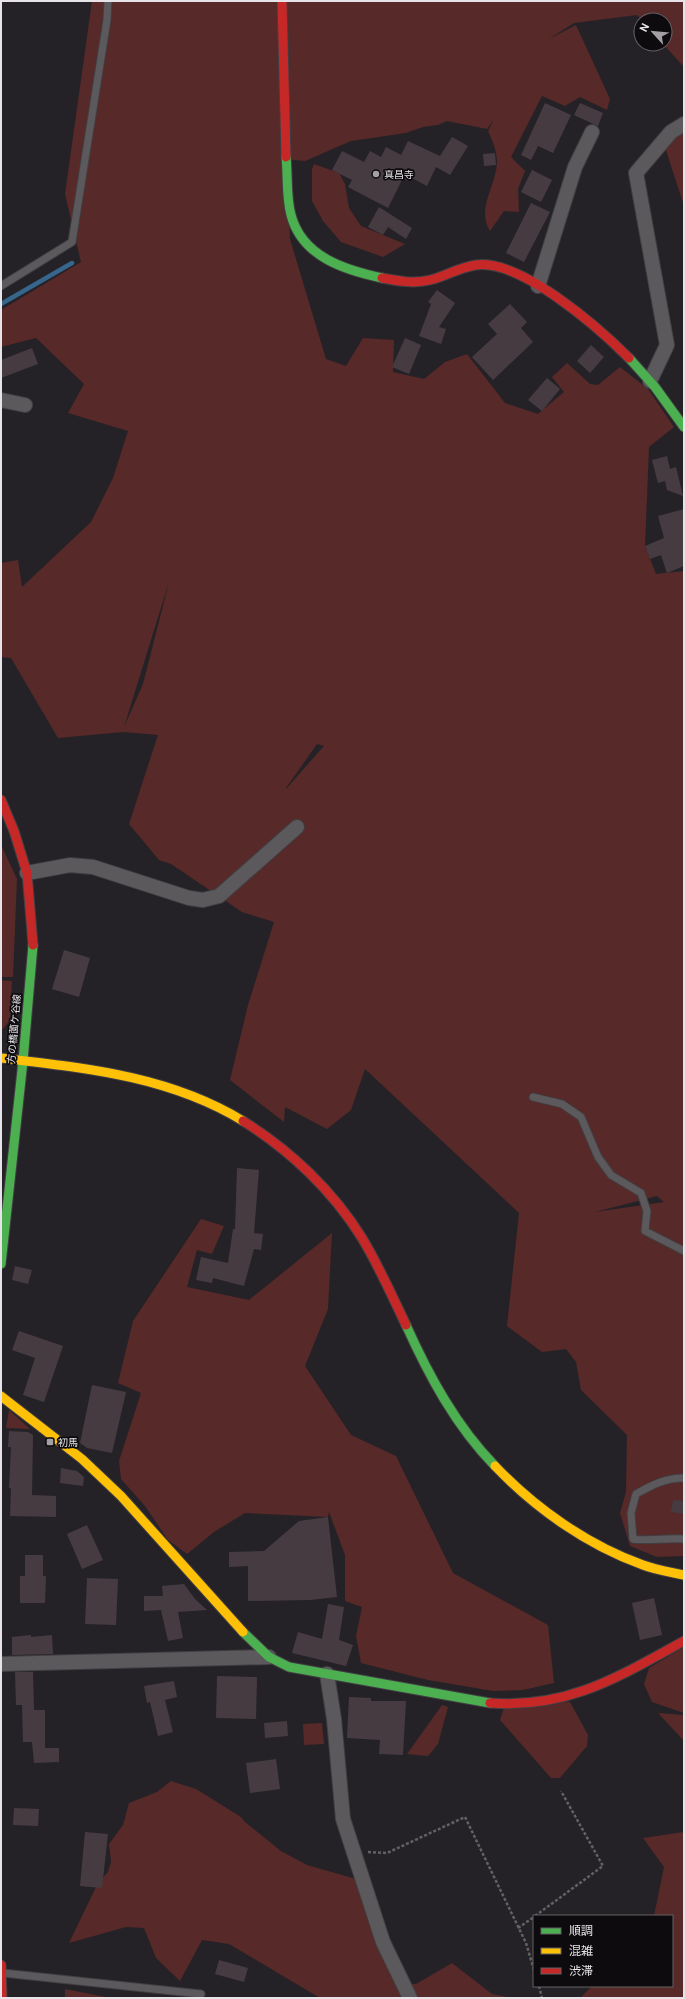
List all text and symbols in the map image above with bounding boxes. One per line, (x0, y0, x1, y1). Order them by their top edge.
north arrow (633, 12, 673, 52)
text: N (637, 21, 652, 34)
marker: 真昌寺 (371, 169, 381, 179)
place label: 真昌寺 (384, 169, 414, 180)
street label: 方の橋薗ケ谷線 (5, 994, 23, 1064)
marker: 初馬 (45, 1437, 55, 1447)
place label: 初馬 (58, 1437, 78, 1448)
legend (533, 1915, 673, 1987)
text: 順調 (569, 1924, 593, 1938)
text: 混雑 (569, 1944, 593, 1958)
text: 渋滞 (569, 1964, 593, 1978)

